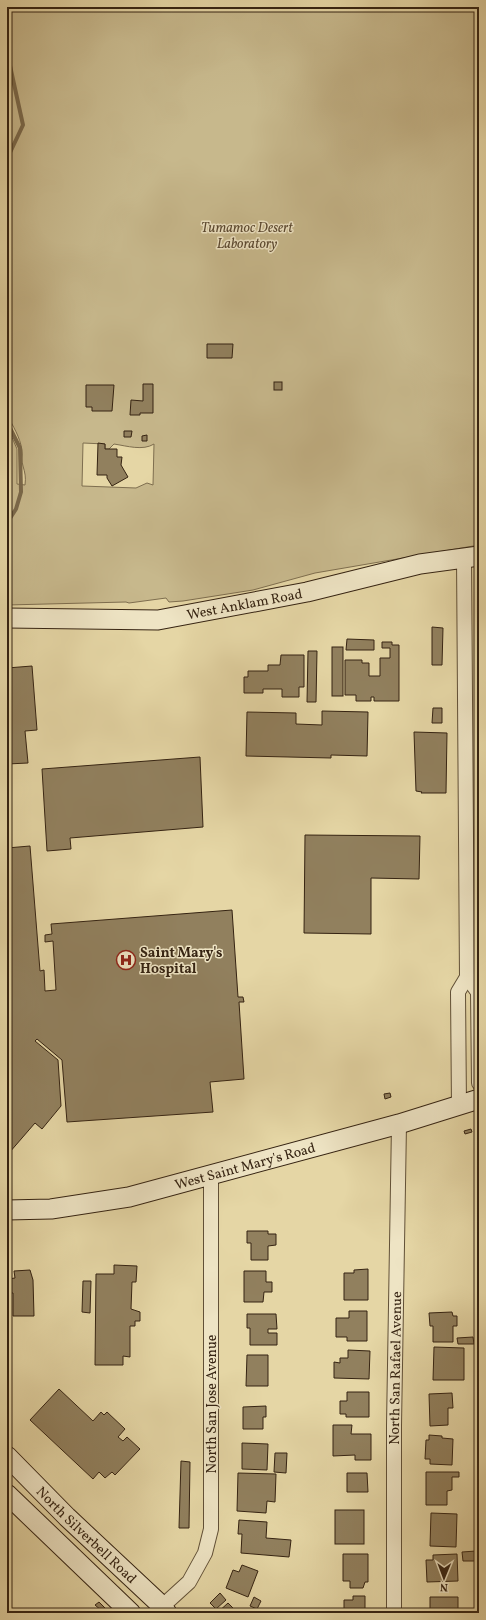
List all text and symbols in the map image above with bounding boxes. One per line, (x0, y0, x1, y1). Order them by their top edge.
park label: Tumamoc Desert Laboratory (201, 219, 293, 254)
street label: West Anklam Road (185, 585, 304, 625)
place label: Saint Mary's Hospital (140, 944, 222, 979)
hospital icon: Saint Mary's Hospital (115, 949, 137, 971)
street label: West Saint Mary's Road (173, 1139, 318, 1195)
street label: North San Rafael Avenue (386, 1291, 407, 1445)
street label: North San Jose Avenue (203, 1334, 222, 1473)
street label: North Silverbell Road (31, 1483, 140, 1589)
north arrow (424, 1558, 464, 1598)
text: N (440, 1579, 448, 1594)

